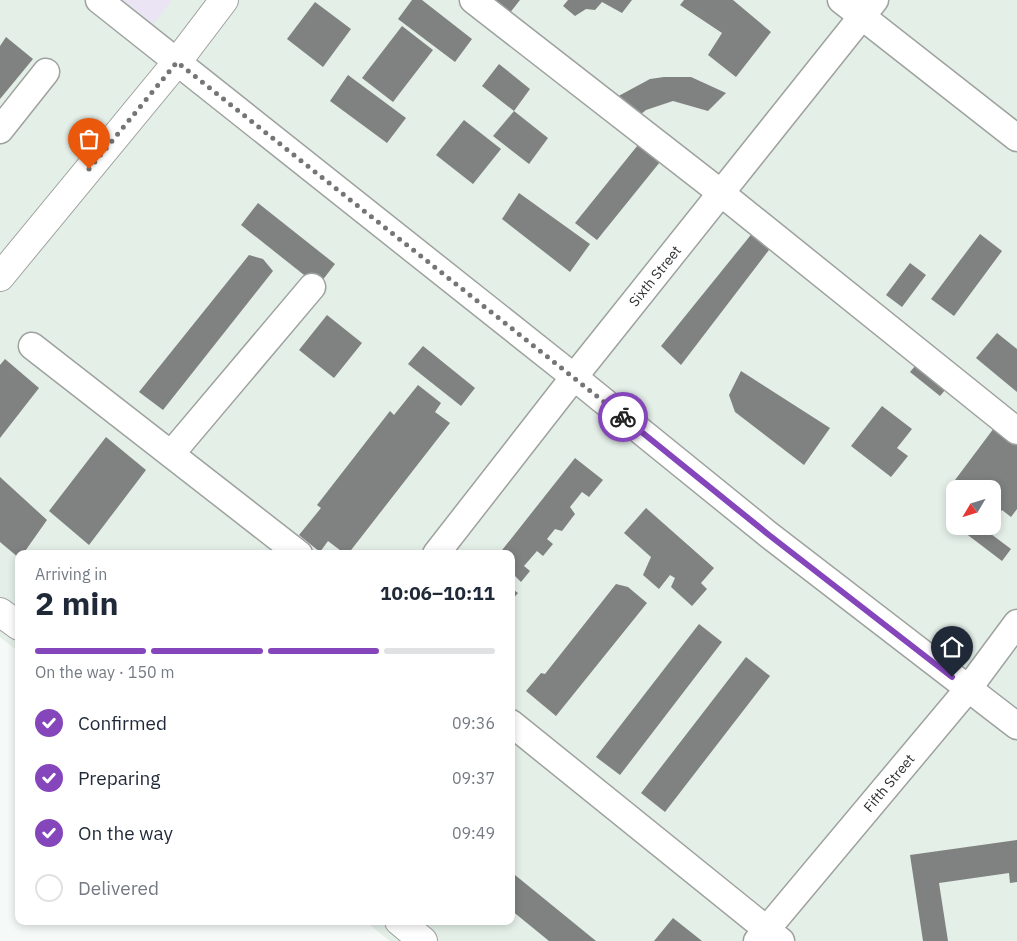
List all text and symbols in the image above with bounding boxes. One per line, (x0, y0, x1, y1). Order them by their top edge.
pin (68, 118, 110, 169)
icon: bag (75, 125, 103, 153)
street label: Sixth Street (625, 242, 685, 310)
courier (598, 392, 648, 442)
icon: bike (609, 403, 637, 431)
north arrow (946, 480, 1001, 535)
map controls (946, 480, 1001, 535)
text: Arriving in (35, 564, 107, 584)
text: 10:06–10:11 (380, 581, 495, 605)
text: 2 min (35, 582, 119, 624)
pin (931, 626, 973, 677)
icon: home (938, 633, 966, 661)
text: On the way · 150 m (35, 662, 174, 682)
icon: check (35, 709, 63, 737)
text: Confirmed (78, 711, 167, 735)
text: 09:36 (452, 713, 495, 733)
street label: Fifth Street (859, 750, 919, 816)
icon: check (35, 764, 63, 792)
text: Preparing (78, 766, 160, 790)
text: 09:37 (452, 768, 495, 788)
icon: check (35, 819, 63, 847)
text: On the way (78, 821, 173, 845)
text: 09:49 (452, 823, 495, 843)
text: Delivered (78, 876, 159, 900)

